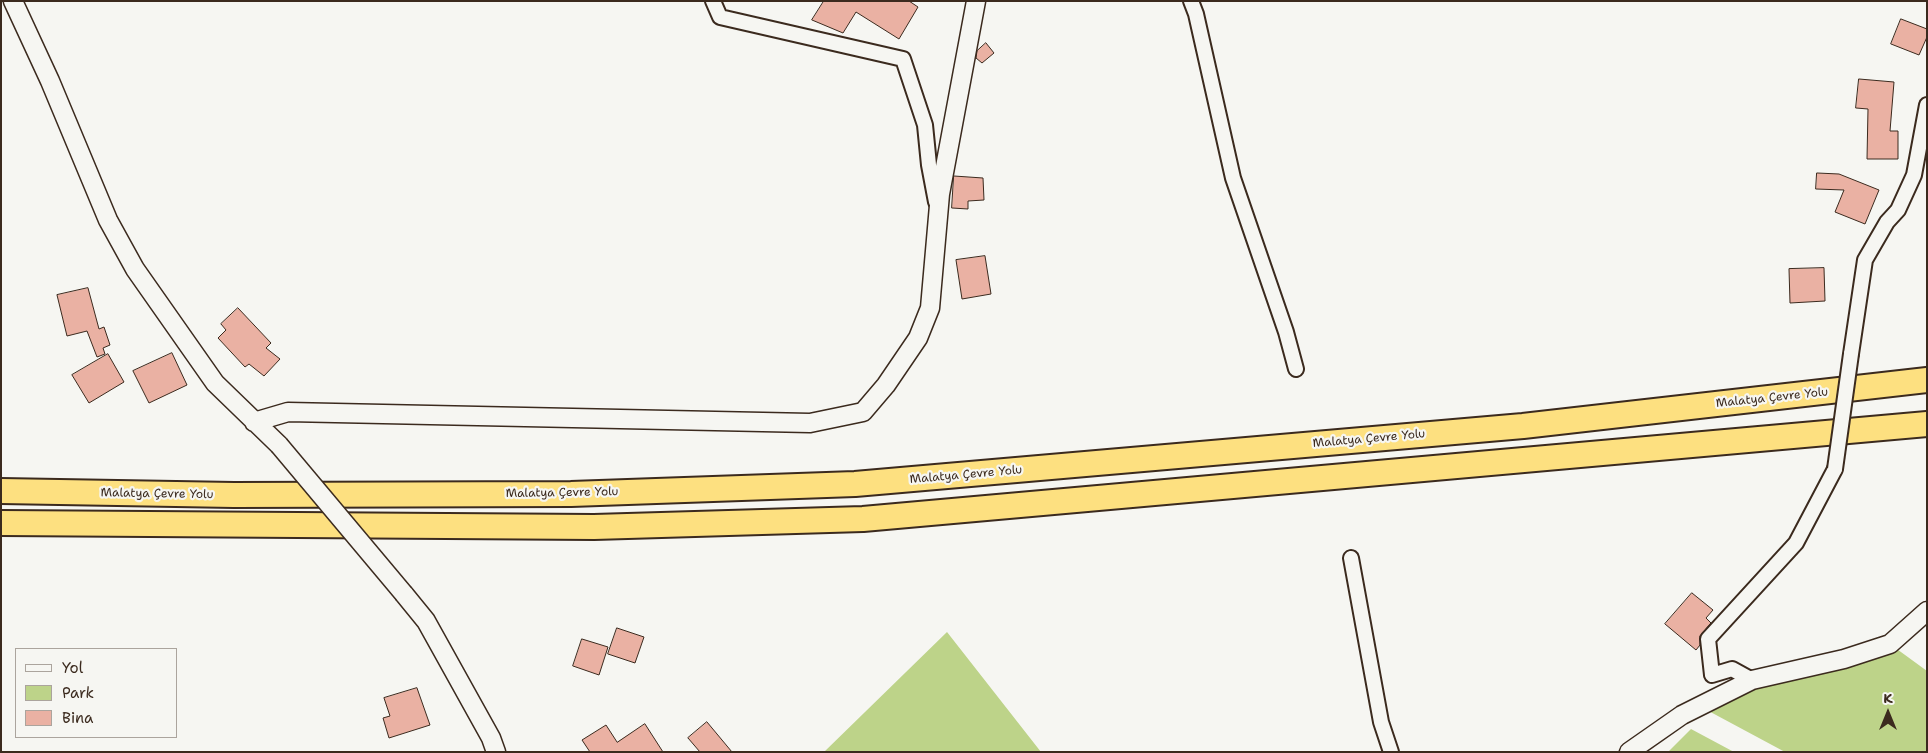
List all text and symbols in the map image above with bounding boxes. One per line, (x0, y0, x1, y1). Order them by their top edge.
street label: Malatya Çevre Yolu (1715, 385, 1829, 411)
street label: Malatya Çevre Yolu (1312, 427, 1426, 451)
street label: Malatya Çevre Yolu (909, 463, 1023, 487)
street label: Malatya Çevre Yolu (505, 485, 619, 501)
street label: Malatya Çevre Yolu (100, 486, 214, 502)
legend (15, 648, 178, 738)
text: Yol (62, 658, 83, 678)
text: Park (62, 683, 94, 703)
north arrow (1863, 688, 1913, 738)
text: K (1883, 689, 1893, 707)
text: Bina (62, 708, 93, 728)

